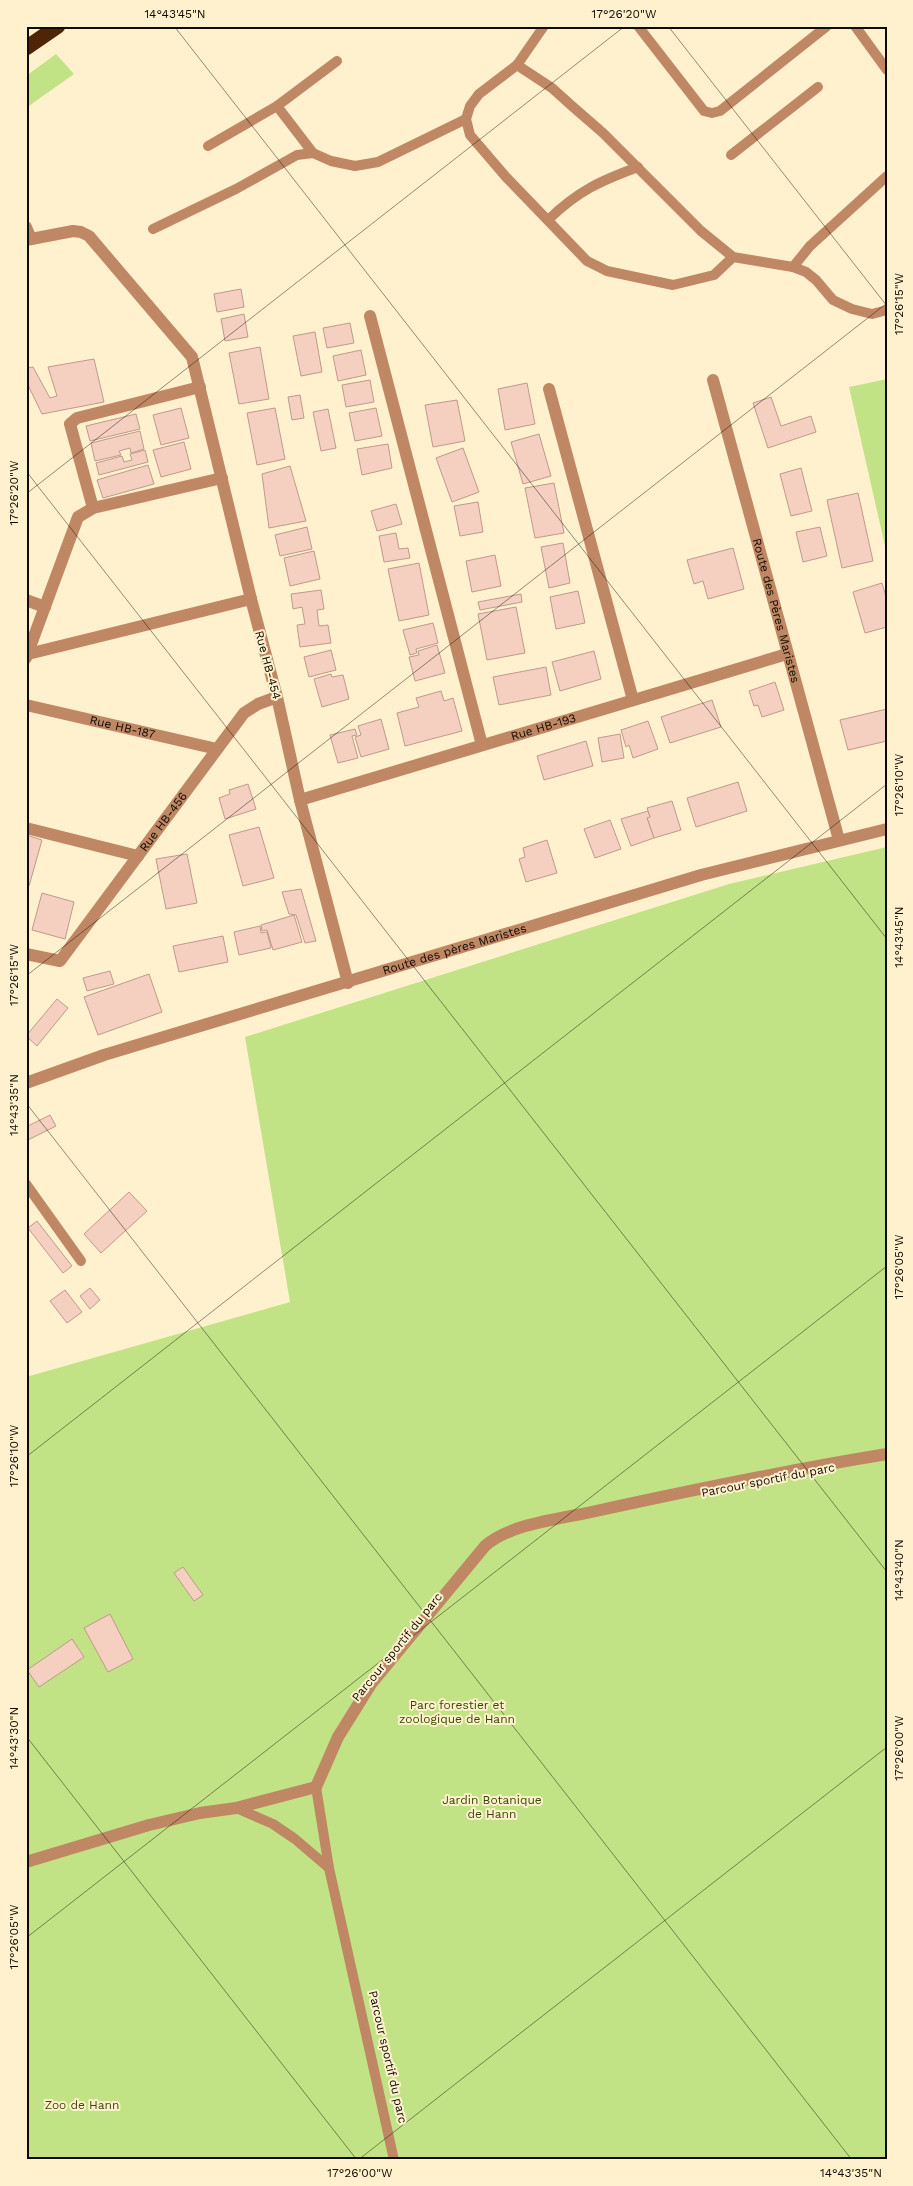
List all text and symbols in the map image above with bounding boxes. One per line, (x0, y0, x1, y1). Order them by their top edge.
text: 14°43'45"N (144, 7, 206, 21)
text: 17°26'20"W (592, 7, 657, 21)
text: 17°26'15"W (892, 273, 906, 335)
text: 17°26'20"W (7, 460, 21, 525)
street label: Route des Pères Maristes (750, 537, 803, 684)
street label: Rue HB-454 (252, 629, 284, 701)
street label: Rue HB-193 (509, 711, 578, 743)
street label: Rue HB-187 (88, 713, 157, 742)
text: 17°26'10"W (892, 753, 906, 816)
street label: Rue HB-456 (137, 789, 190, 854)
text: 14°43'45"N (892, 906, 906, 968)
street label: Route des pères Maristes (381, 921, 528, 978)
text: 17°26'15"W (7, 944, 21, 1006)
text: 14°43'35"N (7, 1074, 21, 1136)
text: 17°26'05"W (892, 1234, 906, 1299)
text: 17°26'10"W (7, 1424, 21, 1487)
street label: Parcour sportif du parc (700, 1460, 836, 1500)
text: 14°43'40"N (892, 1539, 906, 1601)
street label: Parcour sportif du parc (349, 1590, 445, 1704)
park label: Parc forestier et zoologique de Hann (399, 1698, 515, 1726)
text: 14°43'30"N (7, 1707, 21, 1769)
text: 17°26'00"W (892, 1715, 906, 1781)
park label: Jardin Botanique de Hann (442, 1793, 542, 1821)
text: 17°26'05"W (7, 1904, 21, 1969)
street label: Parcour sportif du parc (366, 1989, 410, 2125)
park label: Zoo de Hann (45, 2098, 119, 2112)
text: 17°26'00"W (327, 2166, 393, 2180)
text: 14°43'35"N (820, 2166, 882, 2180)

